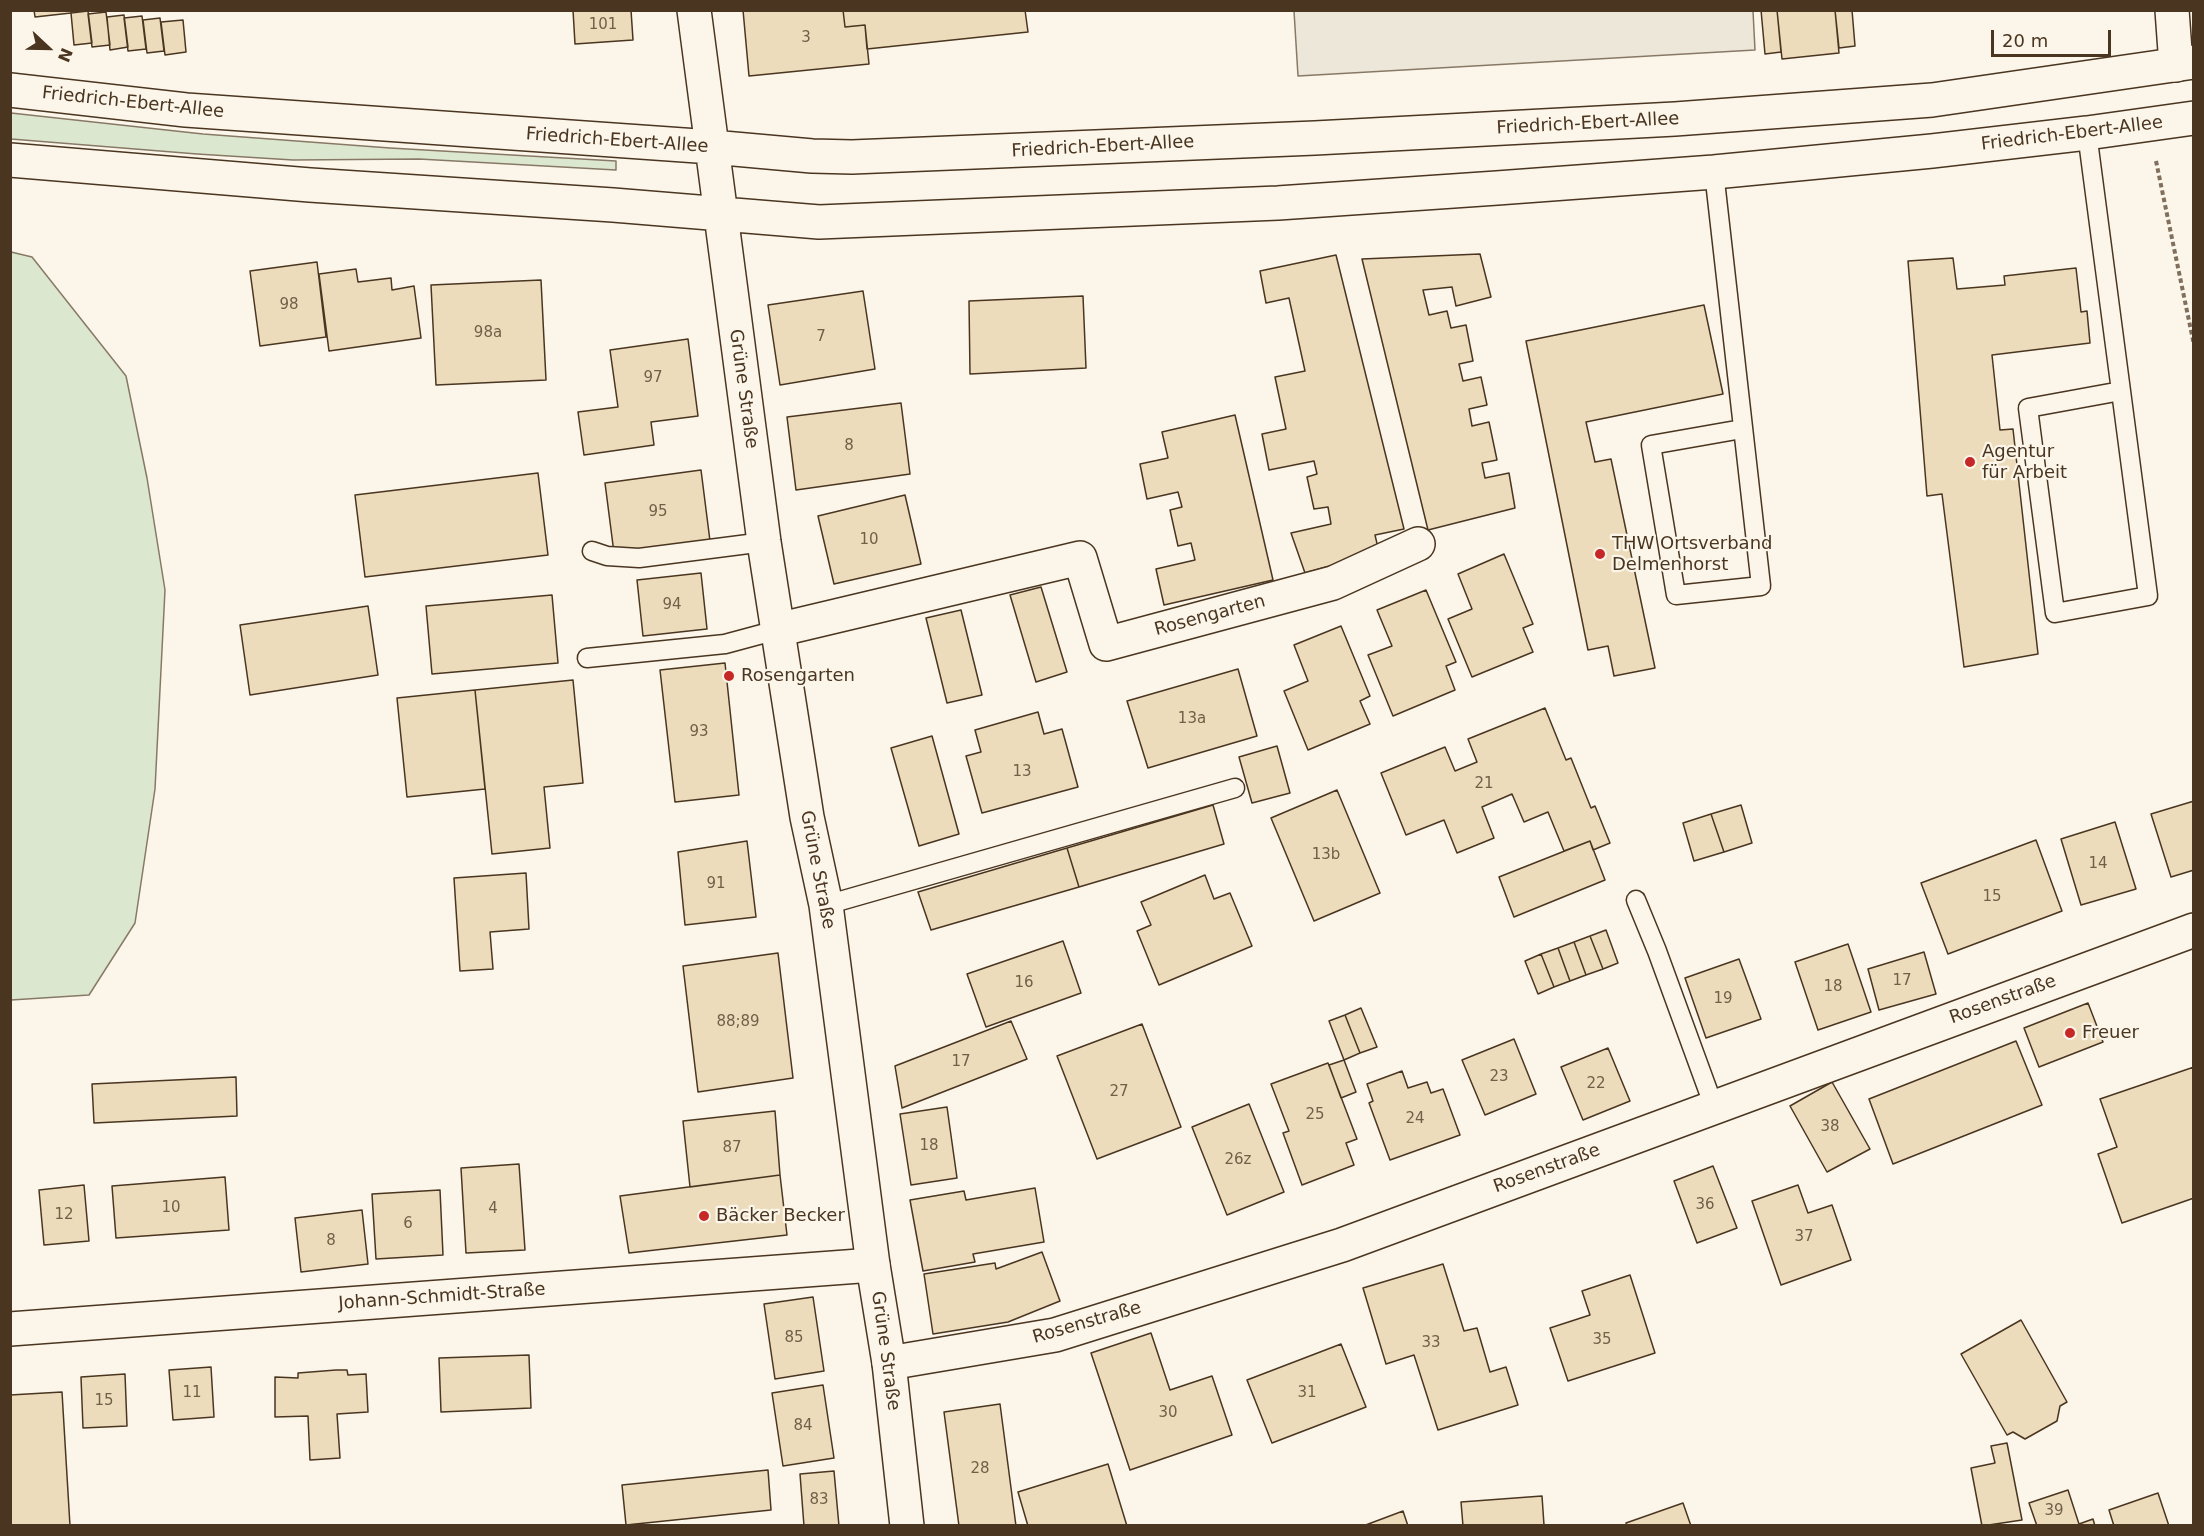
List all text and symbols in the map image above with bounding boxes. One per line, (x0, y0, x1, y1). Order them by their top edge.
house number: 101 (589, 16, 617, 34)
north arrow (18, 18, 78, 78)
scale bar (1994, 18, 2114, 56)
house number: 3 (801, 29, 811, 47)
text: 20 m (2002, 30, 2048, 51)
text: N (54, 45, 76, 65)
street label: Friedrich-Ebert-Allee (41, 83, 225, 123)
street label: Friedrich-Ebert-Allee (1496, 108, 1680, 140)
street label: Friedrich-Ebert-Allee (1980, 112, 2164, 156)
street label: Friedrich-Ebert-Allee (525, 124, 709, 158)
street label: Friedrich-Ebert-Allee (1011, 131, 1195, 163)
house number: 98 (279, 296, 299, 314)
house number: 98a (474, 324, 502, 342)
street label: Grüne Straße (724, 328, 762, 450)
house number: 7 (816, 328, 826, 346)
house number: 97 (643, 369, 663, 387)
house number: 8 (844, 437, 854, 455)
place label: Agentur für Arbeit (1982, 441, 2067, 484)
marker: Agentur für Arbeit (1963, 455, 1977, 469)
house number: 95 (648, 503, 668, 521)
house number: 10 (859, 531, 879, 549)
place label: THW Ortsverband Delmenhorst (1612, 533, 1772, 576)
marker: THW Ortsverband Delmenhorst (1593, 547, 1607, 561)
street label: Rosengarten (1152, 591, 1268, 641)
house number: 94 (662, 596, 682, 614)
place label: Rosengarten (741, 665, 855, 687)
marker: Rosengarten (722, 669, 736, 683)
house number: 13a (1178, 710, 1206, 728)
house number: 93 (689, 723, 709, 741)
house number: 13 (1012, 763, 1032, 781)
house number: 21 (1474, 775, 1494, 793)
street label: Grüne Straße (795, 809, 839, 931)
house number: 13b (1312, 846, 1340, 864)
house number: 14 (2088, 855, 2108, 873)
house number: 91 (706, 875, 726, 893)
house number: 15 (1982, 888, 2002, 906)
street label: Rosenstraße (1947, 971, 2059, 1029)
house number: 17 (1892, 972, 1912, 990)
house number: 16 (1014, 974, 1034, 992)
house number: 18 (1823, 978, 1843, 996)
house number: 19 (1713, 990, 1733, 1008)
house number: 88;89 (716, 1013, 760, 1031)
place label: Freuer (2082, 1022, 2139, 1044)
marker: Freuer (2063, 1026, 2077, 1040)
house number: 17 (951, 1053, 971, 1071)
house number: 23 (1489, 1068, 1509, 1086)
house number: 22 (1586, 1075, 1606, 1093)
house number: 27 (1109, 1083, 1129, 1101)
house number: 25 (1305, 1106, 1325, 1124)
house number: 24 (1405, 1110, 1425, 1128)
house number: 38 (1820, 1118, 1840, 1136)
house number: 18 (919, 1137, 939, 1155)
house number: 87 (722, 1139, 742, 1157)
street label: Rosenstraße (1491, 1140, 1603, 1198)
house number: 26z (1225, 1151, 1251, 1169)
house number: 36 (1695, 1196, 1715, 1214)
house number: 10 (161, 1199, 181, 1217)
house number: 4 (488, 1200, 498, 1218)
place label: Bäcker Becker (716, 1205, 845, 1227)
house number: 12 (54, 1206, 74, 1224)
marker: Bäcker Becker (697, 1209, 711, 1223)
house number: 6 (403, 1215, 413, 1233)
house number: 37 (1794, 1228, 1814, 1246)
house number: 8 (326, 1232, 336, 1250)
street label: Johann-Schmidt-Straße (338, 1279, 546, 1315)
street label: Grüne Straße (866, 1290, 904, 1412)
street label: Rosenstraße (1030, 1297, 1144, 1349)
house number: 85 (784, 1329, 804, 1347)
house number: 35 (1592, 1331, 1612, 1349)
house number: 33 (1421, 1334, 1441, 1352)
house number: 11 (182, 1384, 202, 1402)
house number: 31 (1297, 1384, 1317, 1402)
house number: 15 (94, 1392, 114, 1410)
house number: 30 (1158, 1404, 1178, 1422)
house number: 84 (793, 1417, 813, 1435)
house number: 28 (970, 1460, 990, 1478)
house number: 83 (809, 1491, 829, 1509)
house number: 39 (2044, 1502, 2064, 1520)

